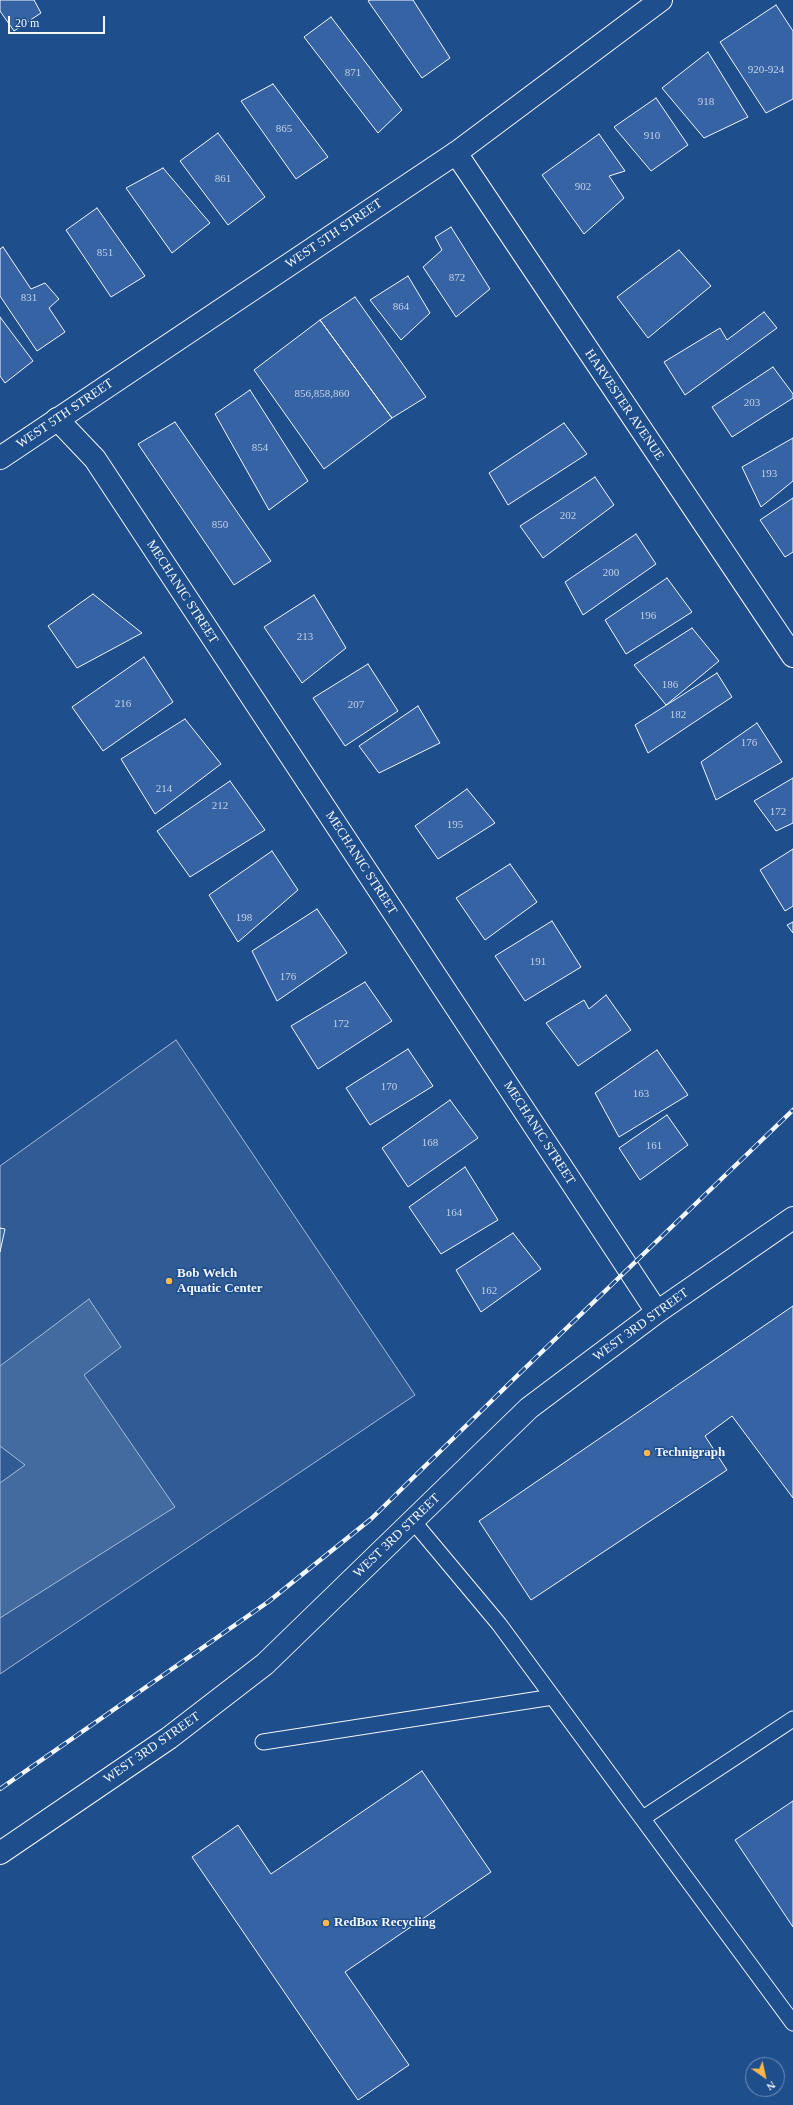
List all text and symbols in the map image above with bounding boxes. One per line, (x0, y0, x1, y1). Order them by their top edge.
scale bar (10, 8, 107, 34)
text: 20 m (15, 16, 39, 30)
house number: 920-924 (748, 63, 784, 77)
house number: 871 (345, 66, 361, 80)
house number: 918 (698, 95, 714, 109)
house number: 865 (276, 122, 292, 136)
house number: 910 (644, 129, 660, 143)
house number: 861 (215, 172, 231, 186)
house number: 902 (575, 180, 591, 194)
street label: WEST 5TH STREET (283, 196, 385, 272)
house number: 851 (97, 246, 113, 260)
house number: 872 (449, 271, 465, 285)
house number: 831 (21, 291, 37, 305)
house number: 864 (393, 300, 409, 314)
street label: HARVESTER AVENUE (581, 347, 667, 463)
street label: WEST 5TH STREET (14, 376, 116, 452)
house number: 856,858,860 (294, 387, 350, 401)
house number: 203 (744, 396, 760, 410)
house number: 854 (252, 441, 268, 455)
house number: 193 (761, 467, 777, 481)
house number: 202 (560, 509, 576, 523)
house number: 850 (212, 518, 228, 532)
street label: MECHANIC STREET (143, 537, 221, 647)
house number: 200 (603, 566, 619, 580)
house number: 196 (640, 609, 656, 623)
house number: 213 (297, 630, 313, 644)
house number: 186 (662, 678, 678, 692)
house number: 216 (115, 697, 131, 711)
house number: 207 (348, 698, 364, 712)
house number: 182 (670, 708, 686, 722)
house number: 176 (741, 736, 757, 750)
house number: 214 (156, 782, 172, 796)
house number: 212 (212, 799, 228, 813)
house number: 172 (770, 805, 786, 819)
street label: MECHANIC STREET (322, 808, 400, 918)
house number: 195 (447, 818, 463, 832)
house number: 198 (236, 911, 252, 925)
house number: 191 (530, 955, 546, 969)
house number: 176 (280, 970, 296, 984)
house number: 172 (333, 1017, 349, 1031)
street label: MECHANIC STREET (500, 1078, 578, 1188)
house number: 170 (381, 1080, 397, 1094)
house number: 163 (633, 1087, 649, 1101)
house number: 168 (422, 1136, 438, 1150)
house number: 161 (646, 1139, 662, 1153)
house number: 164 (446, 1206, 462, 1220)
place label: Bob Welch Aquatic Center (177, 1266, 263, 1297)
marker: Bob Welch Aquatic Center (164, 1276, 174, 1286)
house number: 162 (481, 1284, 497, 1298)
street label: WEST 3RD STREET (590, 1285, 692, 1365)
place label: Technigraph (655, 1445, 725, 1461)
marker: Technigraph (642, 1448, 652, 1458)
street label: WEST 3RD STREET (351, 1491, 443, 1581)
street label: WEST 3RD STREET (101, 1709, 203, 1787)
place label: RedBox Recycling (334, 1915, 435, 1931)
marker: RedBox Recycling (321, 1918, 331, 1928)
north arrow (745, 2057, 785, 2097)
text: N (765, 2079, 778, 2093)

